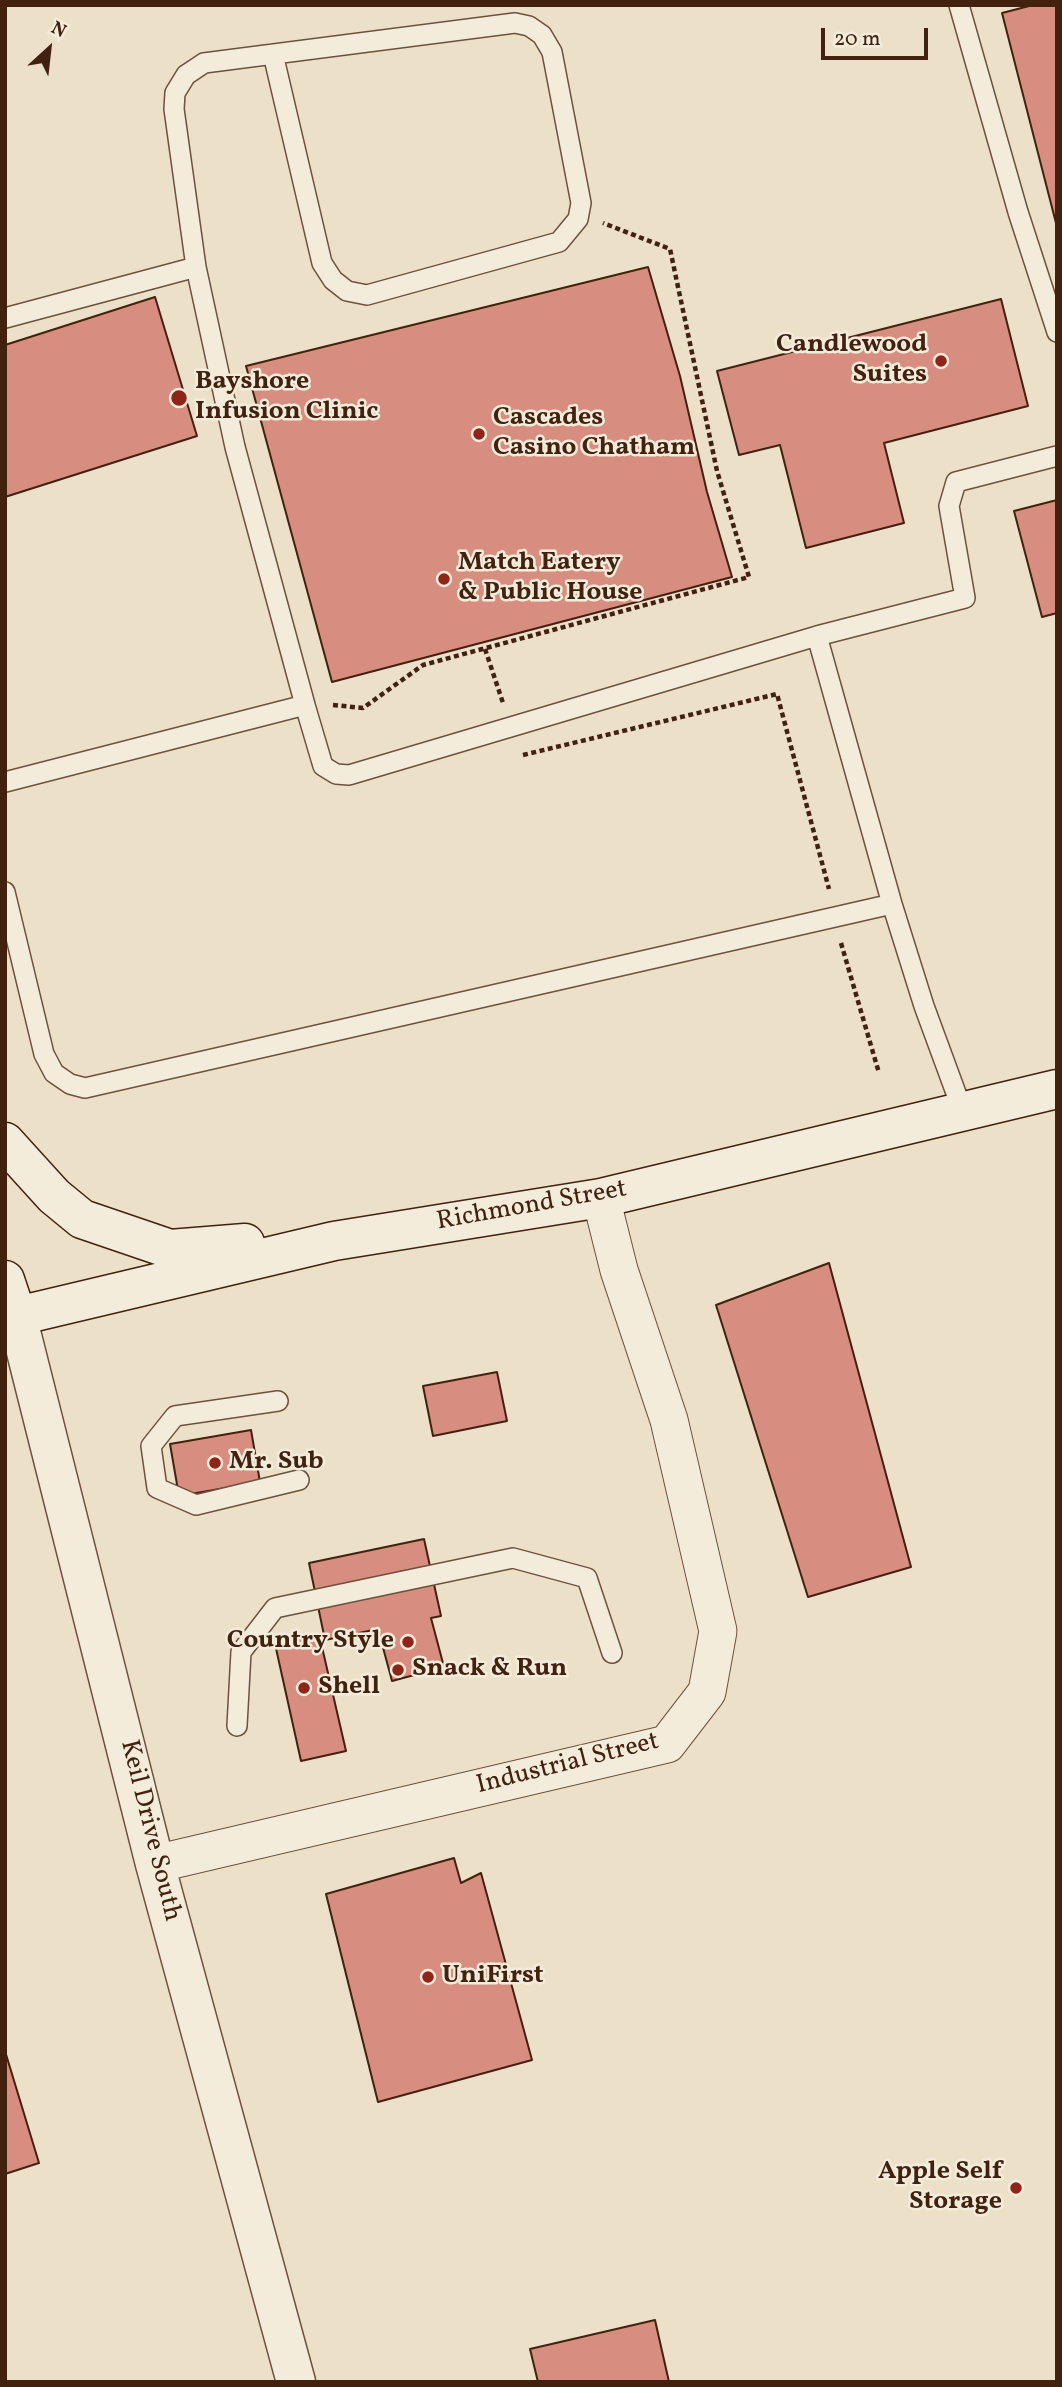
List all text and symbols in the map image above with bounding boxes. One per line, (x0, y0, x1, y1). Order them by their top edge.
north arrow (14, 14, 84, 84)
scale bar (824, 14, 931, 58)
text: N (46, 16, 71, 45)
text: 20 m (834, 25, 880, 54)
place label: Candlewood Suites (776, 330, 927, 392)
marker: Candlewood Suites (933, 353, 949, 369)
place label: Bayshore Infusion Clinic (195, 367, 378, 428)
marker: Bayshore Infusion Clinic (169, 388, 189, 408)
place label: Cascades Casino Chatham (493, 403, 695, 464)
marker: Cascades Casino Chatham (471, 426, 487, 442)
place label: Match Eatery & Public House (458, 548, 642, 610)
marker: Match Eatery & Public House (436, 571, 452, 587)
street label: Richmond Street (435, 1175, 629, 1239)
place label: Mr. Sub (229, 1447, 324, 1479)
marker: Mr. Sub (207, 1455, 223, 1471)
place label: Country Style (227, 1626, 394, 1658)
marker: Country Style (400, 1634, 416, 1650)
place label: Snack & Run (412, 1654, 567, 1686)
marker: Snack & Run (390, 1662, 406, 1678)
place label: Shell (318, 1672, 380, 1704)
marker: Shell (296, 1680, 312, 1696)
street label: Industrial Street (473, 1727, 663, 1803)
street label: Keil Drive South (111, 1737, 187, 1925)
place label: UniFirst (442, 1961, 544, 1993)
marker: UniFirst (420, 1969, 436, 1985)
place label: Apple Self Storage (878, 2157, 1002, 2218)
marker: Apple Self Storage (1008, 2180, 1024, 2196)

